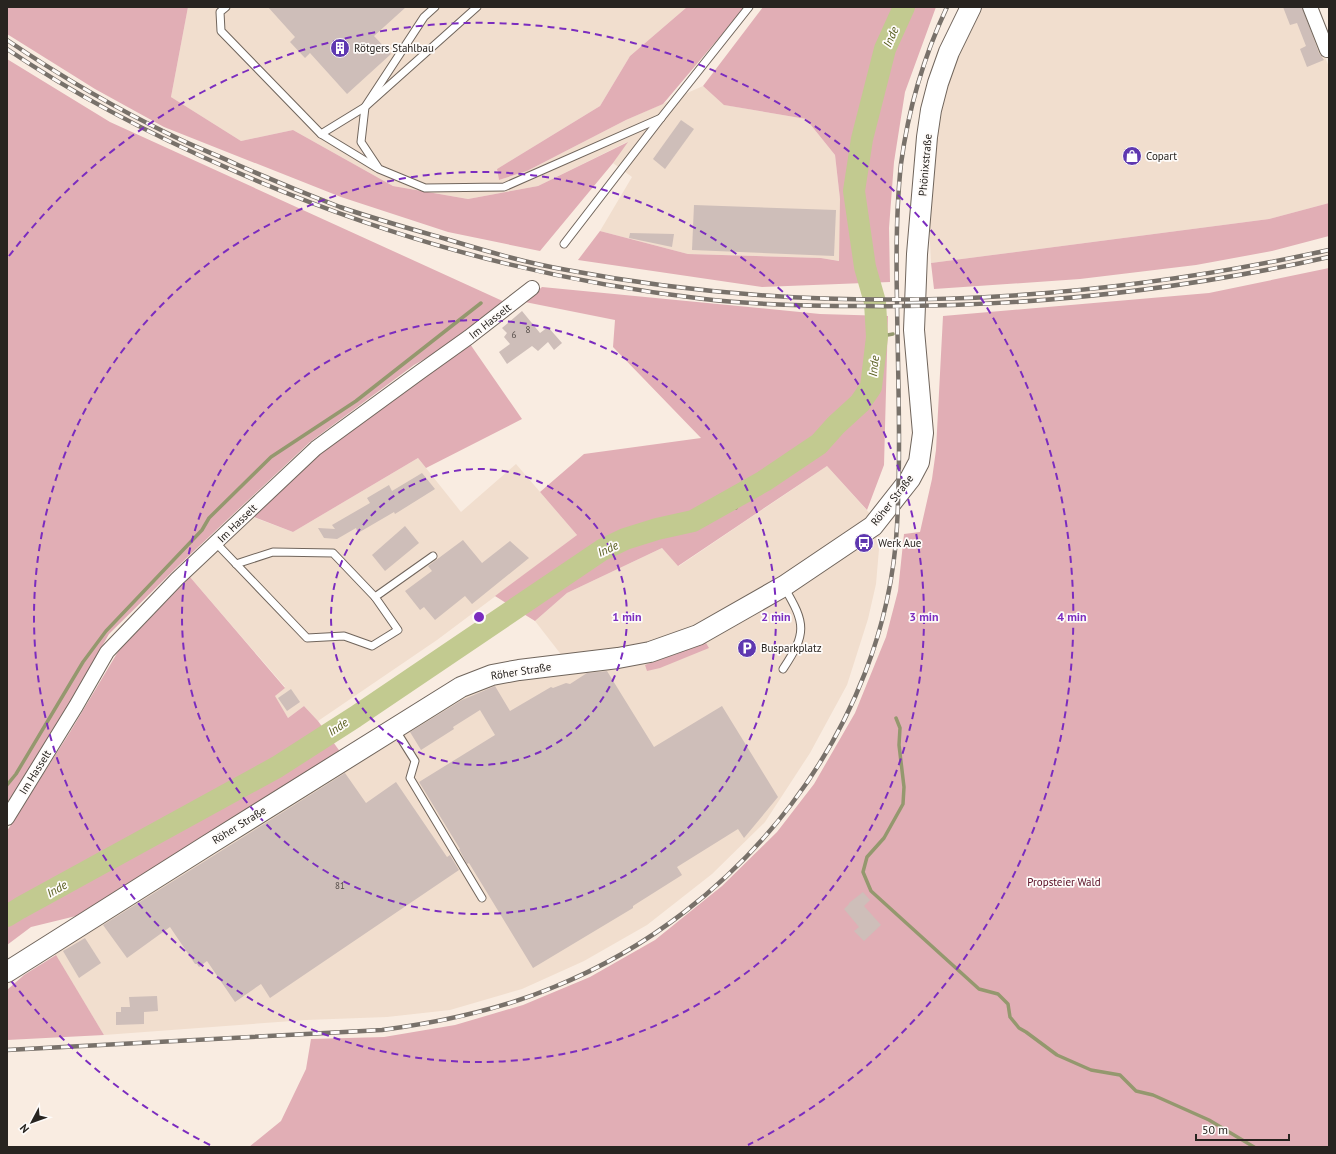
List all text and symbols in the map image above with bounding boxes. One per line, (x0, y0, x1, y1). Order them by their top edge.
water label: Inde (879, 24, 902, 50)
building icon: Rötgers Stahlbau (329, 37, 351, 59)
place label: Rötgers Stahlbau (354, 41, 434, 55)
street label: Phönixstraße (915, 133, 935, 197)
shop icon: Copart (1121, 145, 1143, 167)
place label: Copart (1146, 149, 1177, 163)
street label: Im Hasselt (466, 300, 514, 342)
house number: 8 (526, 324, 531, 335)
house number: 6 (512, 329, 517, 340)
water label: Inde (865, 354, 882, 377)
street label: Röher Straße (868, 471, 917, 528)
street label: Im Hasselt (214, 501, 260, 545)
bus stop icon: Werk Aue (853, 532, 875, 554)
place label: Werk Aue (878, 536, 922, 550)
water label: Inde (595, 537, 621, 560)
text: 1 min (612, 609, 642, 624)
text: 2 min (761, 609, 791, 624)
text: 3 min (909, 609, 939, 624)
text: 4 min (1057, 609, 1087, 624)
centre of rings (472, 610, 486, 624)
parking icon: Busparkplatz (736, 637, 758, 659)
place label: Busparkplatz (761, 641, 822, 655)
street label: Röher Straße (490, 659, 553, 683)
water label: Inde (325, 714, 351, 739)
street label: Im Hasselt (16, 747, 54, 797)
street label: Röher Straße (209, 803, 269, 847)
park label: Propsteier Wald (1027, 875, 1101, 889)
water label: Inde (44, 877, 70, 900)
house number: 81 (335, 880, 345, 891)
north arrow (12, 1102, 52, 1142)
scale bar (1196, 1116, 1289, 1142)
text: N (17, 1121, 32, 1136)
text: 50 m (1202, 1122, 1228, 1137)

